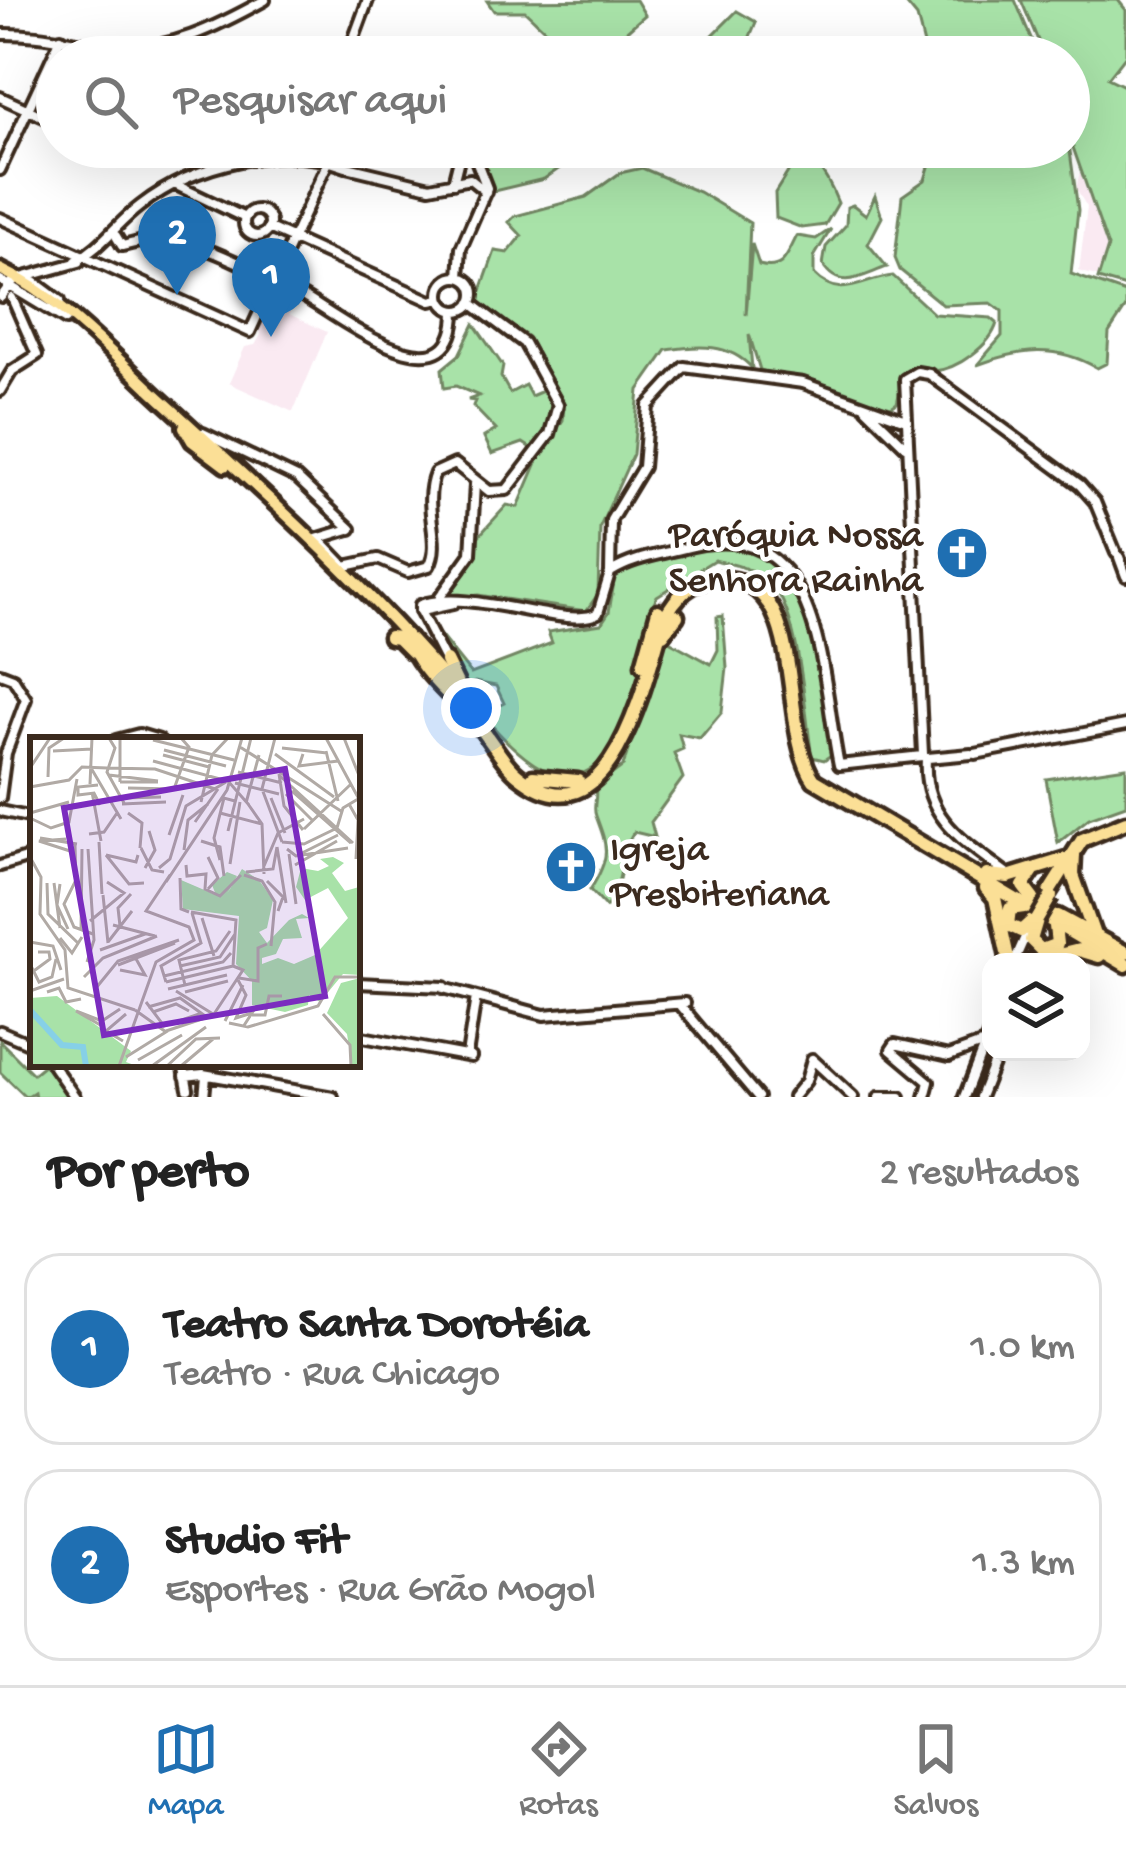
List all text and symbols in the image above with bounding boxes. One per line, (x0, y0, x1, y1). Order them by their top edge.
search box (36, 36, 1090, 168)
icon: search (78, 69, 144, 135)
text: Pesquisar aqui (174, 76, 447, 129)
pin: 2 (138, 196, 216, 295)
pin: 1 (232, 238, 310, 337)
place label: Paróquia Nossa Senhora Rainha (667, 515, 924, 606)
church icon: Paróquia Nossa Senhora Rainha (934, 525, 990, 581)
your location (441, 678, 501, 738)
inset map (30, 737, 360, 1067)
place label: Igreja Presbiteriana (608, 829, 830, 920)
church icon: Igreja Presbiteriana (543, 839, 599, 895)
map controls (982, 953, 1090, 1061)
button: layers (982, 953, 1090, 1061)
text: Por perto (48, 1145, 250, 1205)
text: 2 resultados (879, 1152, 1078, 1198)
text: Teatro Santa Dorotéia (165, 1300, 588, 1353)
text: 1 (82, 1326, 98, 1372)
text: 1.0 km (971, 1326, 1075, 1372)
text: Teatro · Rua Chicago (165, 1353, 500, 1399)
text: Studio Fit (165, 1516, 347, 1569)
text: 2 (80, 1542, 100, 1588)
text: 1.3 km (972, 1542, 1075, 1588)
text: Esportes · Rua Grão Mogol (165, 1569, 596, 1615)
tab: Mapa (148, 1716, 224, 1826)
tab: Rotas (519, 1716, 598, 1826)
tab: Salvos (893, 1716, 978, 1826)

